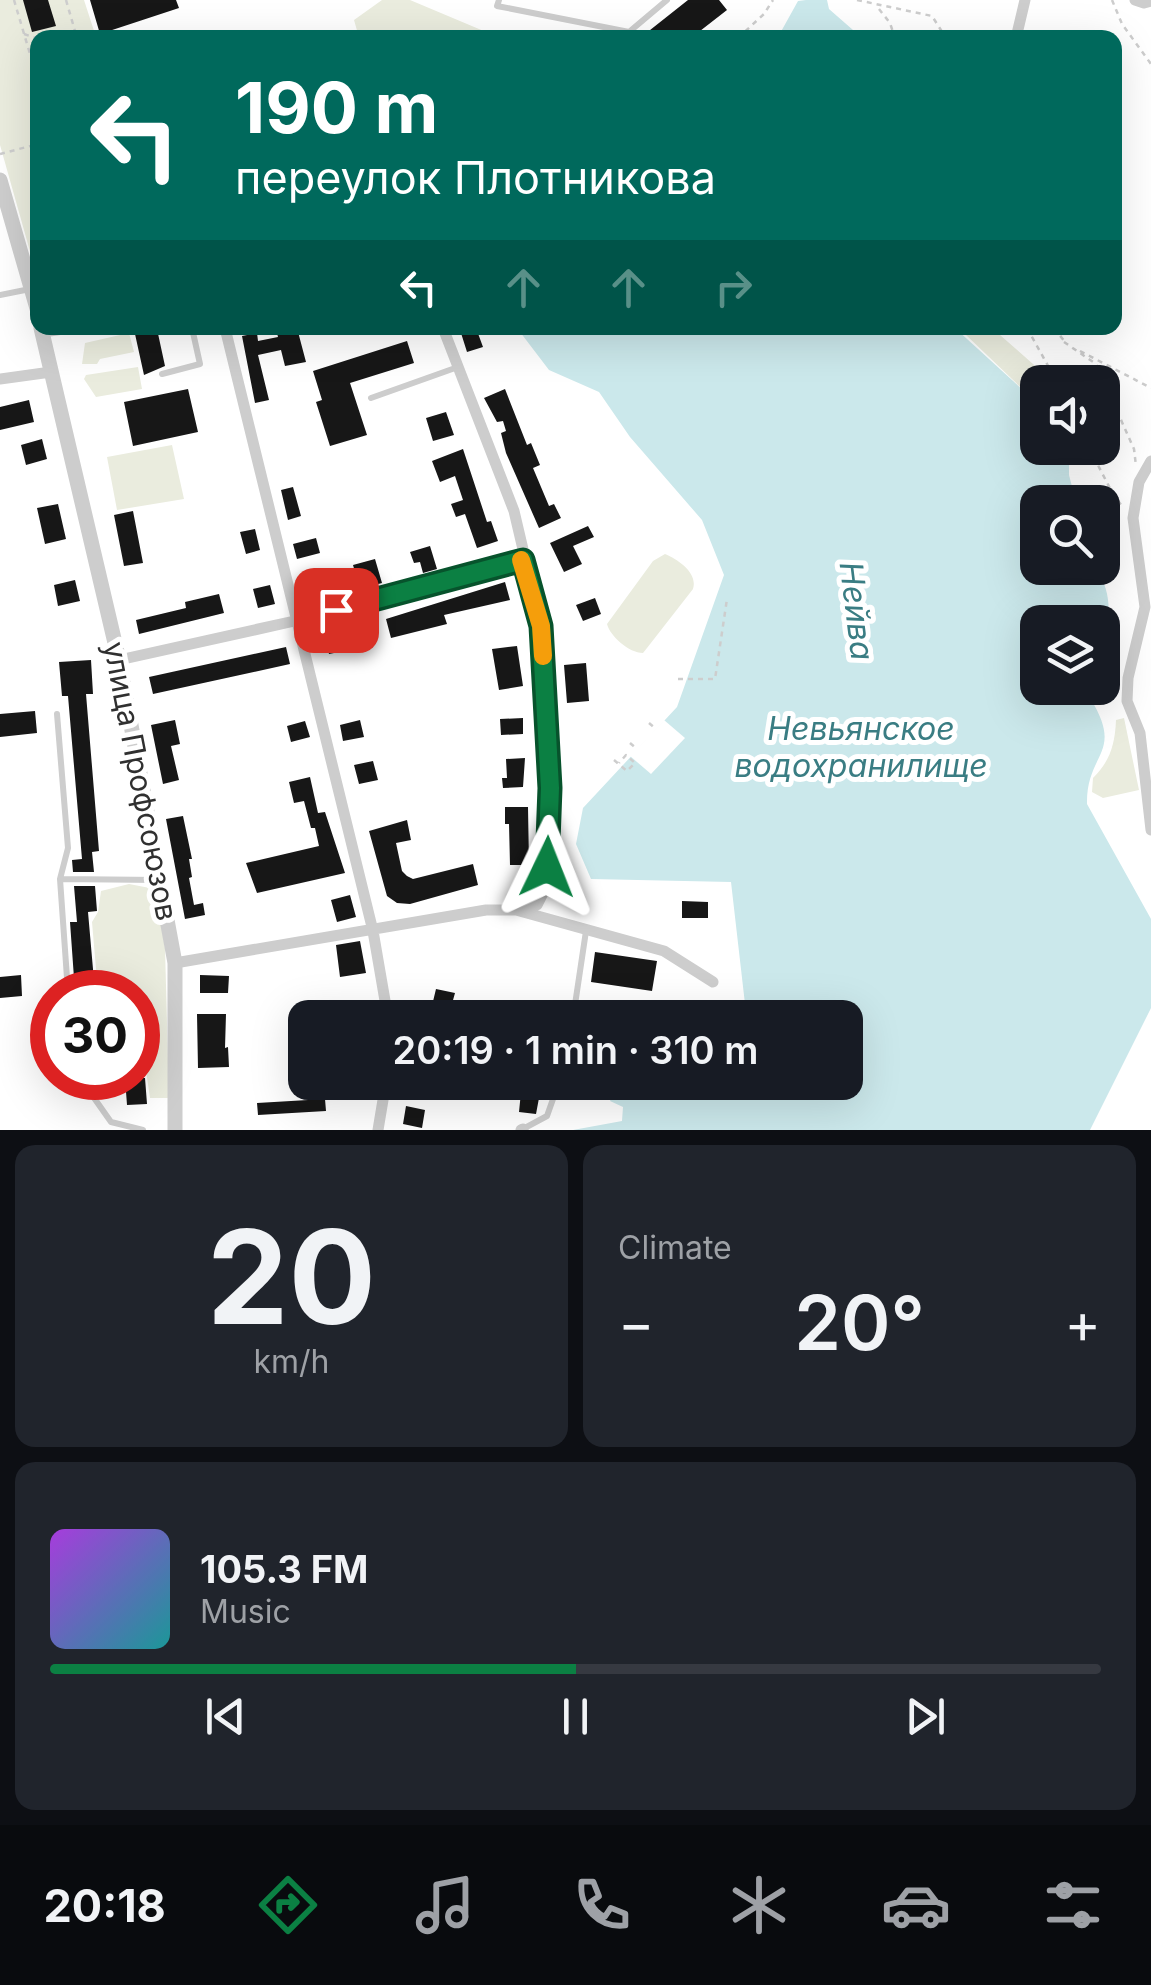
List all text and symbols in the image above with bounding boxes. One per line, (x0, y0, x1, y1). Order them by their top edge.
text: 190 m (235, 65, 438, 150)
icon: left (70, 70, 200, 200)
text: переулок Плотникова (235, 150, 716, 205)
icon: left (391, 260, 446, 315)
icon: ahead (496, 260, 551, 315)
icon: ahead (601, 260, 656, 315)
icon: right (706, 260, 761, 315)
map controls (1020, 365, 1120, 705)
button: sound (1020, 365, 1120, 465)
button: search (1020, 485, 1120, 585)
water label: Нейва (832, 560, 882, 662)
pin (294, 568, 379, 653)
icon: arrive (309, 583, 364, 638)
button: layers (1020, 605, 1120, 705)
street label: улица Профсоюзов (96, 639, 186, 923)
water label: Невьянское водохранилище (734, 709, 988, 785)
position arrow (495, 815, 599, 919)
speed limit sign: 30 (30, 970, 160, 1100)
text: 20:19 · 1 min · 310 m (393, 1027, 758, 1073)
text: 20 (207, 1198, 376, 1355)
text: Climate (618, 1228, 732, 1267)
text: 20° (794, 1277, 925, 1368)
text: − (618, 1290, 654, 1356)
text: + (1065, 1290, 1101, 1356)
text: km/h (253, 1342, 330, 1381)
text: 105.3 FM (200, 1546, 368, 1592)
text: Music (200, 1592, 291, 1631)
icon: previous (198, 1689, 253, 1744)
icon: pause (548, 1689, 603, 1744)
icon: next (898, 1689, 953, 1744)
icon: directions (253, 1870, 323, 1940)
icon: music (410, 1870, 480, 1940)
icon: phone (567, 1870, 637, 1940)
icon: climate (724, 1870, 794, 1940)
icon: car (881, 1870, 951, 1940)
icon: filters (1038, 1870, 1108, 1940)
text: 20:18 (43, 1878, 166, 1933)

